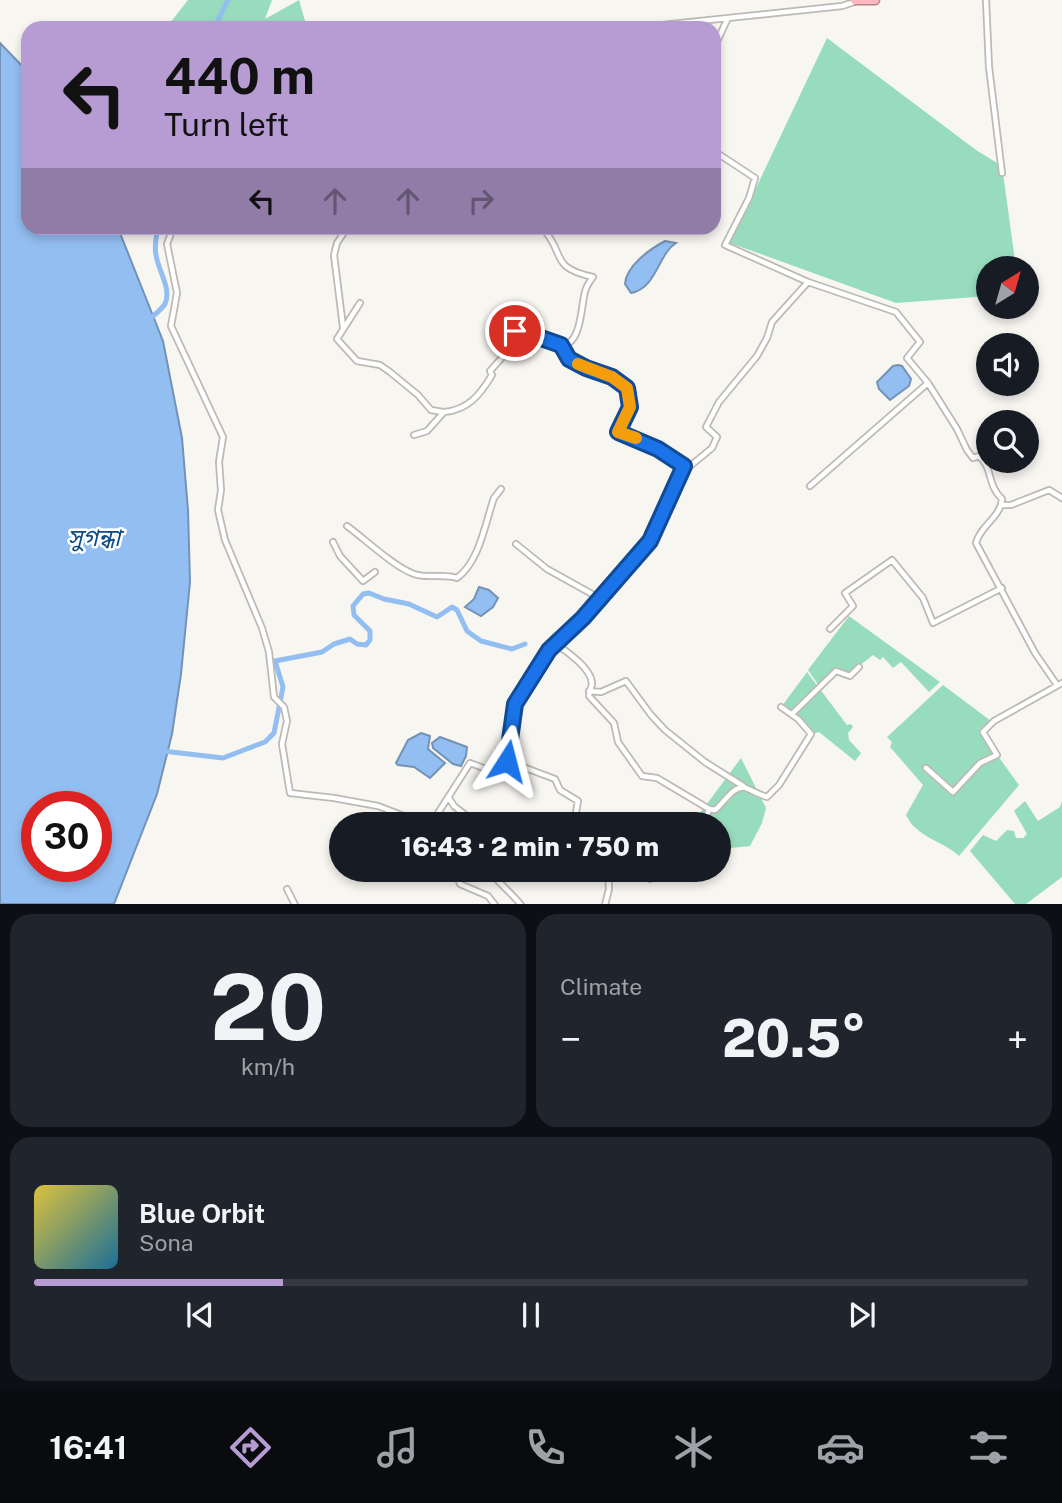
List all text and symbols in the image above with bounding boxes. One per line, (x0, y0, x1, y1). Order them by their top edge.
text: 440 m (164, 47, 315, 105)
icon: left (49, 49, 140, 140)
text: Turn left (164, 106, 289, 143)
icon: left (243, 182, 281, 220)
icon: ahead (316, 182, 354, 220)
icon: ahead (389, 182, 427, 220)
icon: right (462, 182, 500, 220)
north arrow (976, 256, 1040, 318)
map controls (976, 256, 1039, 473)
pin (485, 301, 545, 361)
icon: arrive (496, 312, 534, 350)
button: sound (976, 333, 1039, 396)
button: search (976, 410, 1039, 473)
water label: সুগন্ধা (68, 523, 125, 552)
position arrow (470, 724, 544, 798)
speed limit sign: 30 (21, 791, 112, 882)
text: 16:43 · 2 min · 750 m (401, 831, 659, 862)
text: 20 (210, 954, 326, 1060)
text: Climate (560, 973, 642, 1000)
text: 20.5° (722, 1008, 866, 1069)
text: − (560, 1017, 581, 1062)
text: + (1007, 1017, 1028, 1062)
text: km/h (241, 1053, 295, 1080)
text: Blue Orbit (139, 1198, 265, 1229)
text: Sona (139, 1229, 193, 1256)
icon: previous (181, 1296, 219, 1334)
icon: pause (512, 1296, 550, 1334)
icon: next (843, 1296, 881, 1334)
icon: directions (226, 1423, 275, 1472)
icon: music (373, 1423, 422, 1472)
icon: phone (521, 1423, 570, 1472)
icon: climate (669, 1423, 718, 1472)
icon: car (816, 1423, 865, 1472)
icon: filters (964, 1423, 1013, 1472)
text: 16:41 (49, 1429, 127, 1466)

